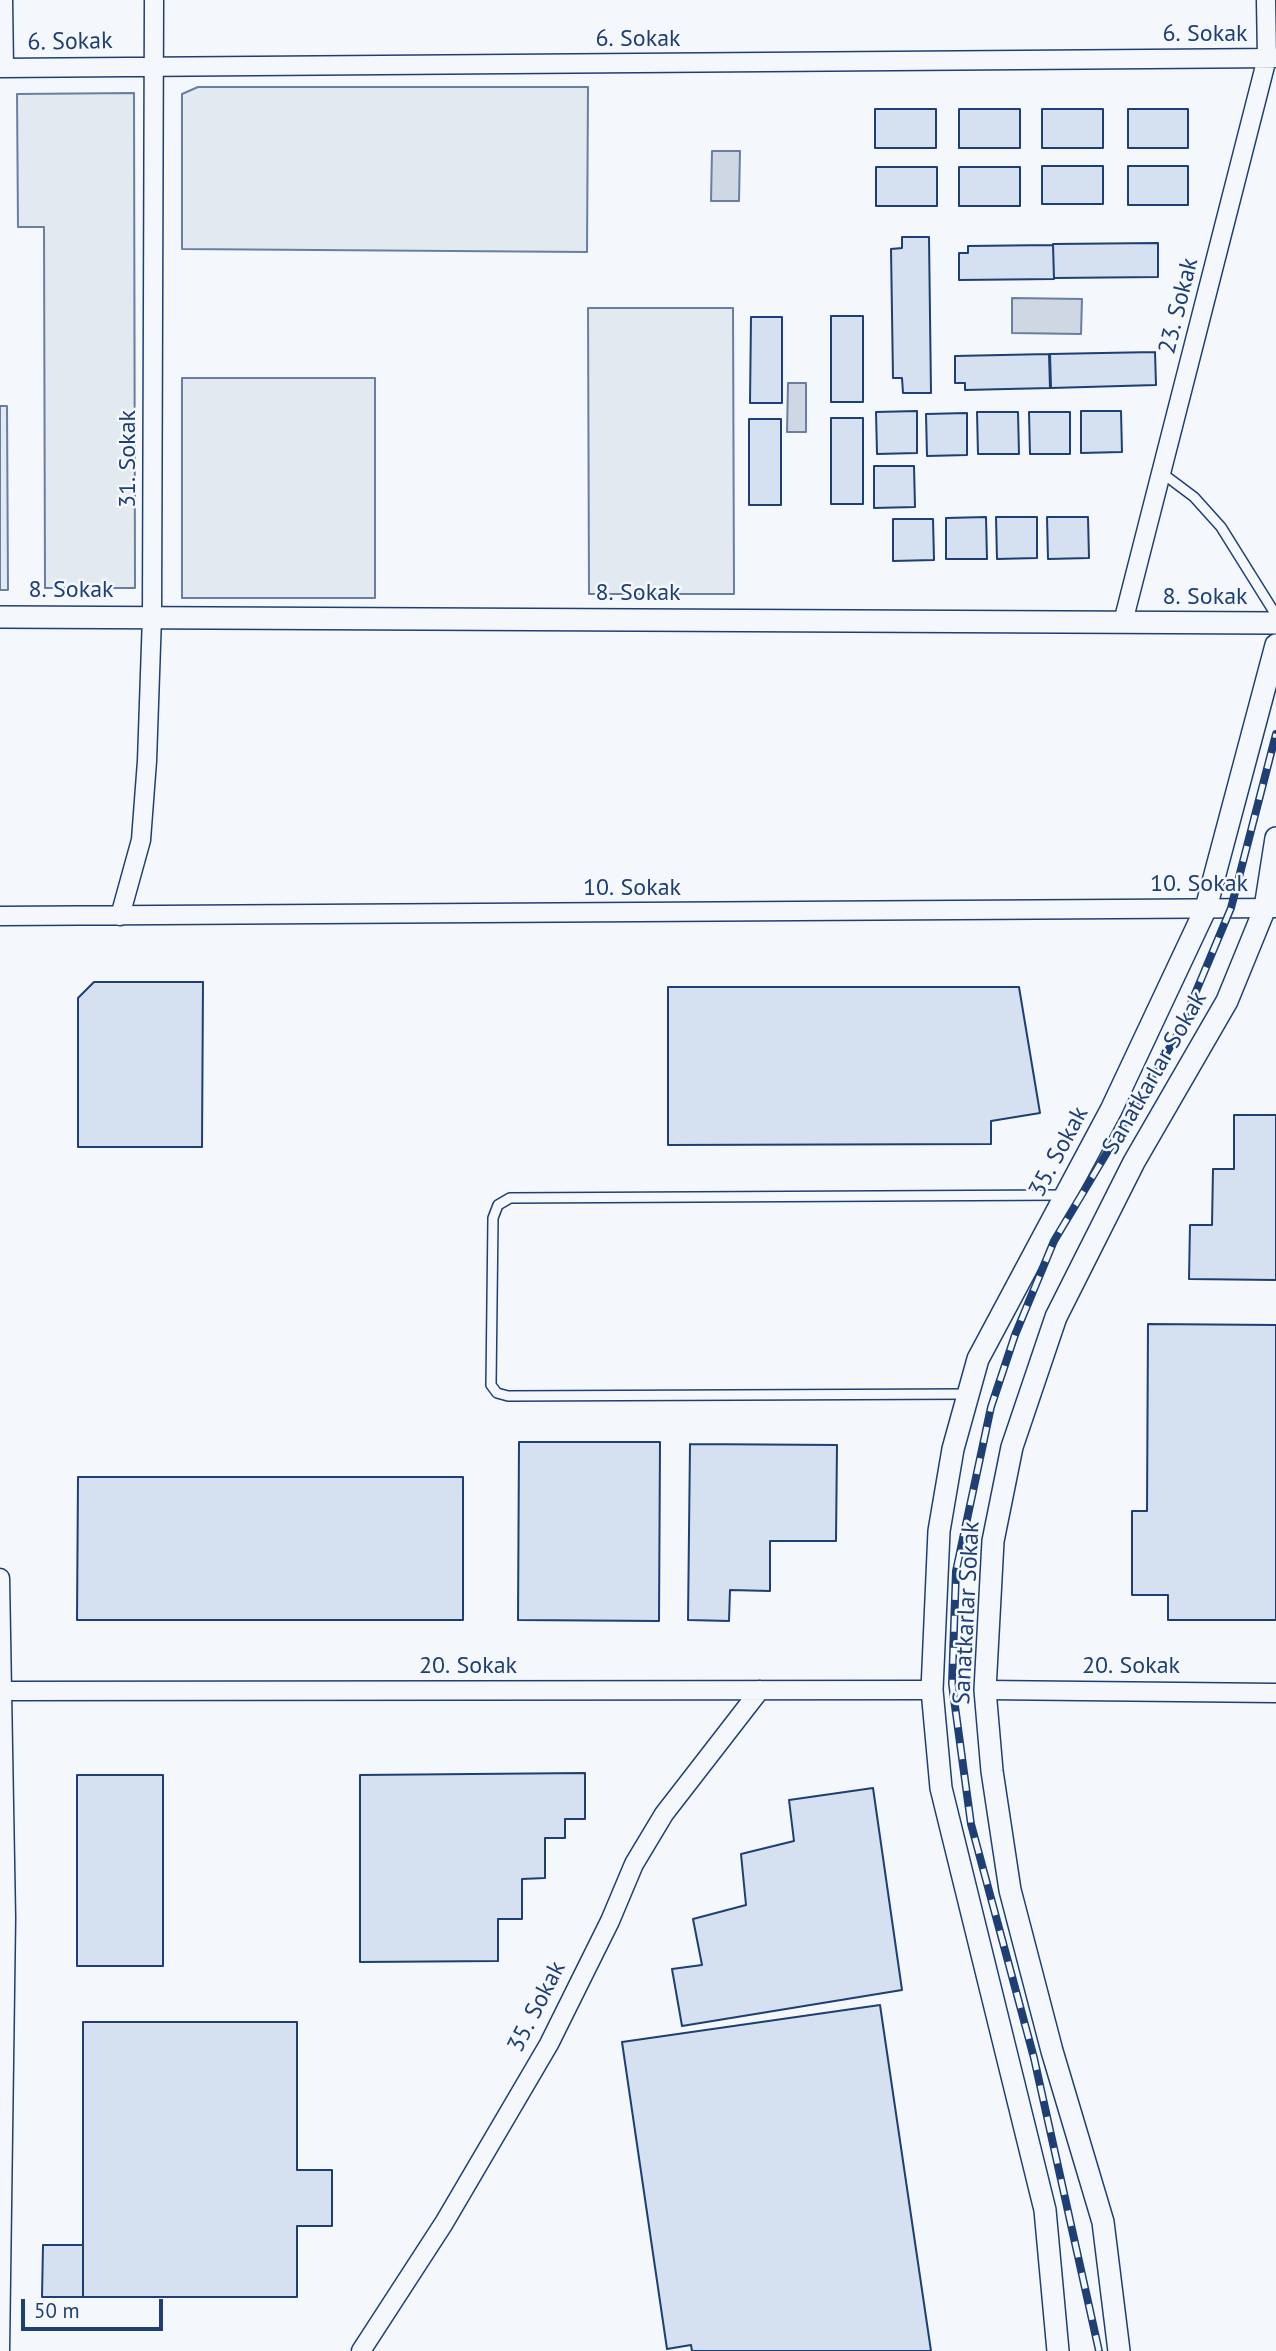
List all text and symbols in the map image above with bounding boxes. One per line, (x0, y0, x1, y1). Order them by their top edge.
street label: 6. Sokak (1162, 20, 1248, 48)
street label: 6. Sokak (595, 25, 681, 53)
street label: 6. Sokak (27, 27, 113, 57)
street label: 23. Sokak (1153, 255, 1205, 357)
street label: 31. Sokak (114, 410, 142, 508)
street label: 8. Sokak (28, 576, 114, 604)
street label: 8. Sokak (595, 579, 681, 607)
street label: 8. Sokak (1162, 583, 1248, 611)
street label: 10. Sokak (1150, 870, 1248, 898)
street label: 10. Sokak (583, 874, 681, 902)
street label: Sanatkarlar Sokak (1097, 986, 1213, 1160)
street label: 35. Sokak (1023, 1102, 1095, 1202)
street label: Sanatkarlar Sokak (948, 1521, 986, 1705)
street label: 20. Sokak (419, 1652, 517, 1680)
street label: 20. Sokak (1082, 1652, 1180, 1680)
street label: 35. Sokak (502, 1957, 572, 2057)
scale bar (24, 2284, 166, 2328)
text: 50 m (34, 2297, 80, 2324)

